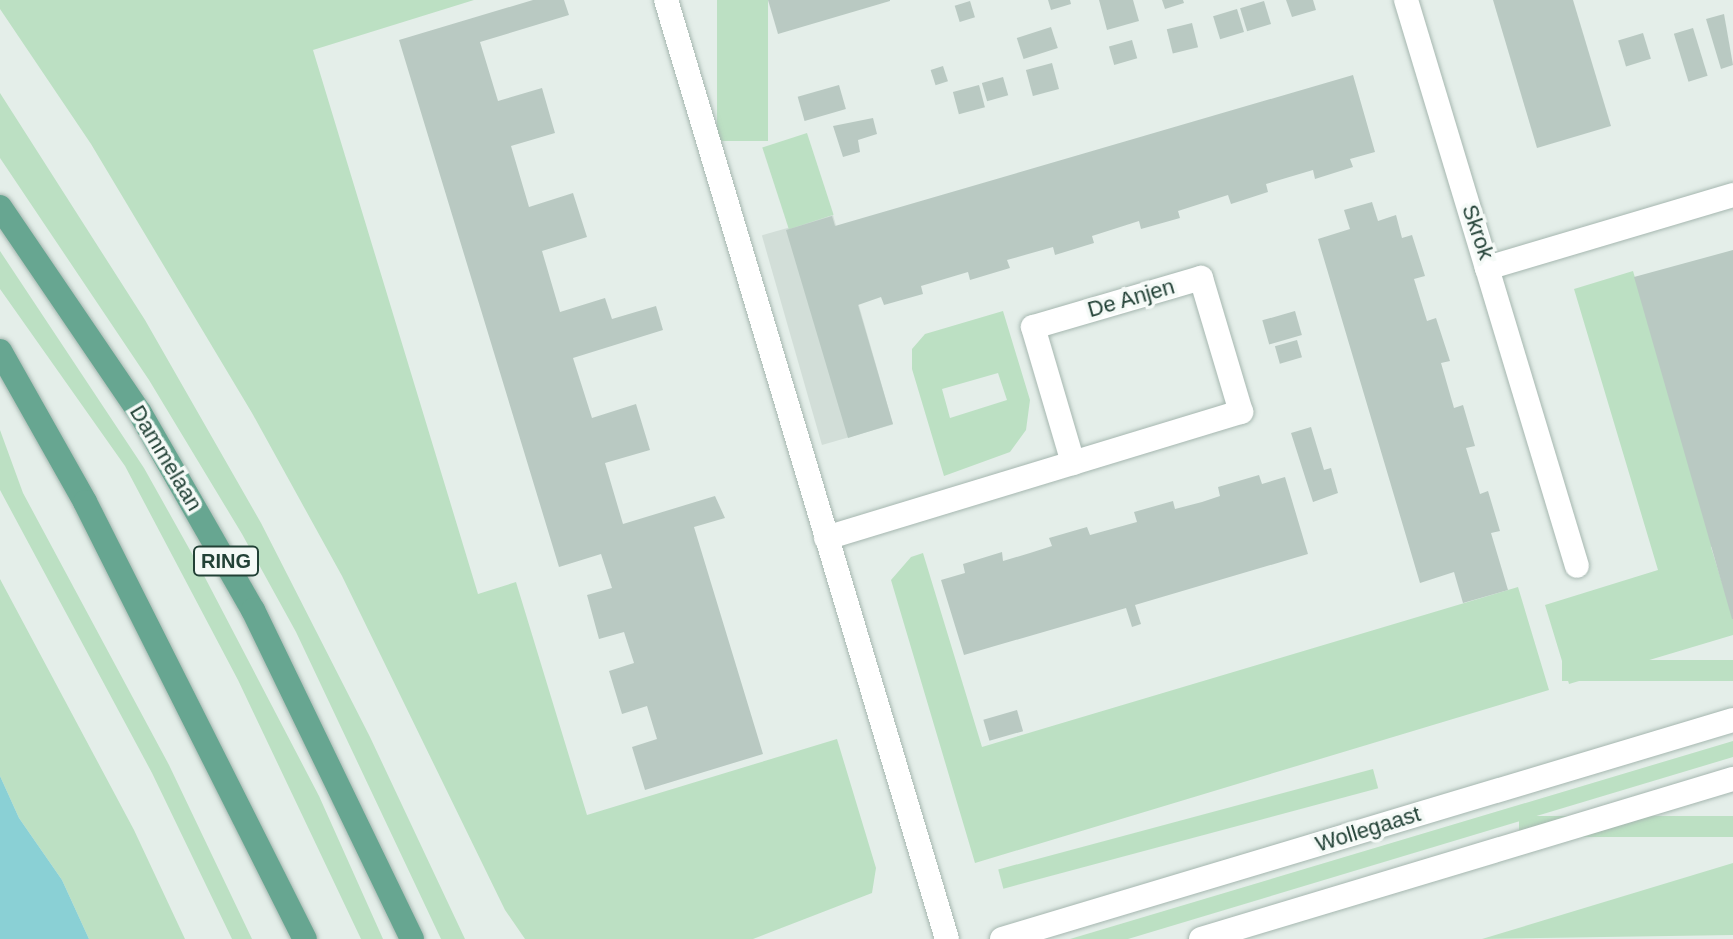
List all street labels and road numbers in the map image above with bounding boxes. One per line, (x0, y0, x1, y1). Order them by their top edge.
street label: Skrok (1456, 201, 1500, 263)
street label: De Anjen (1084, 273, 1178, 323)
street label: Dammelaan (124, 400, 208, 516)
road number: RING (192, 545, 260, 577)
street label: Wollegaast (1312, 801, 1424, 857)

